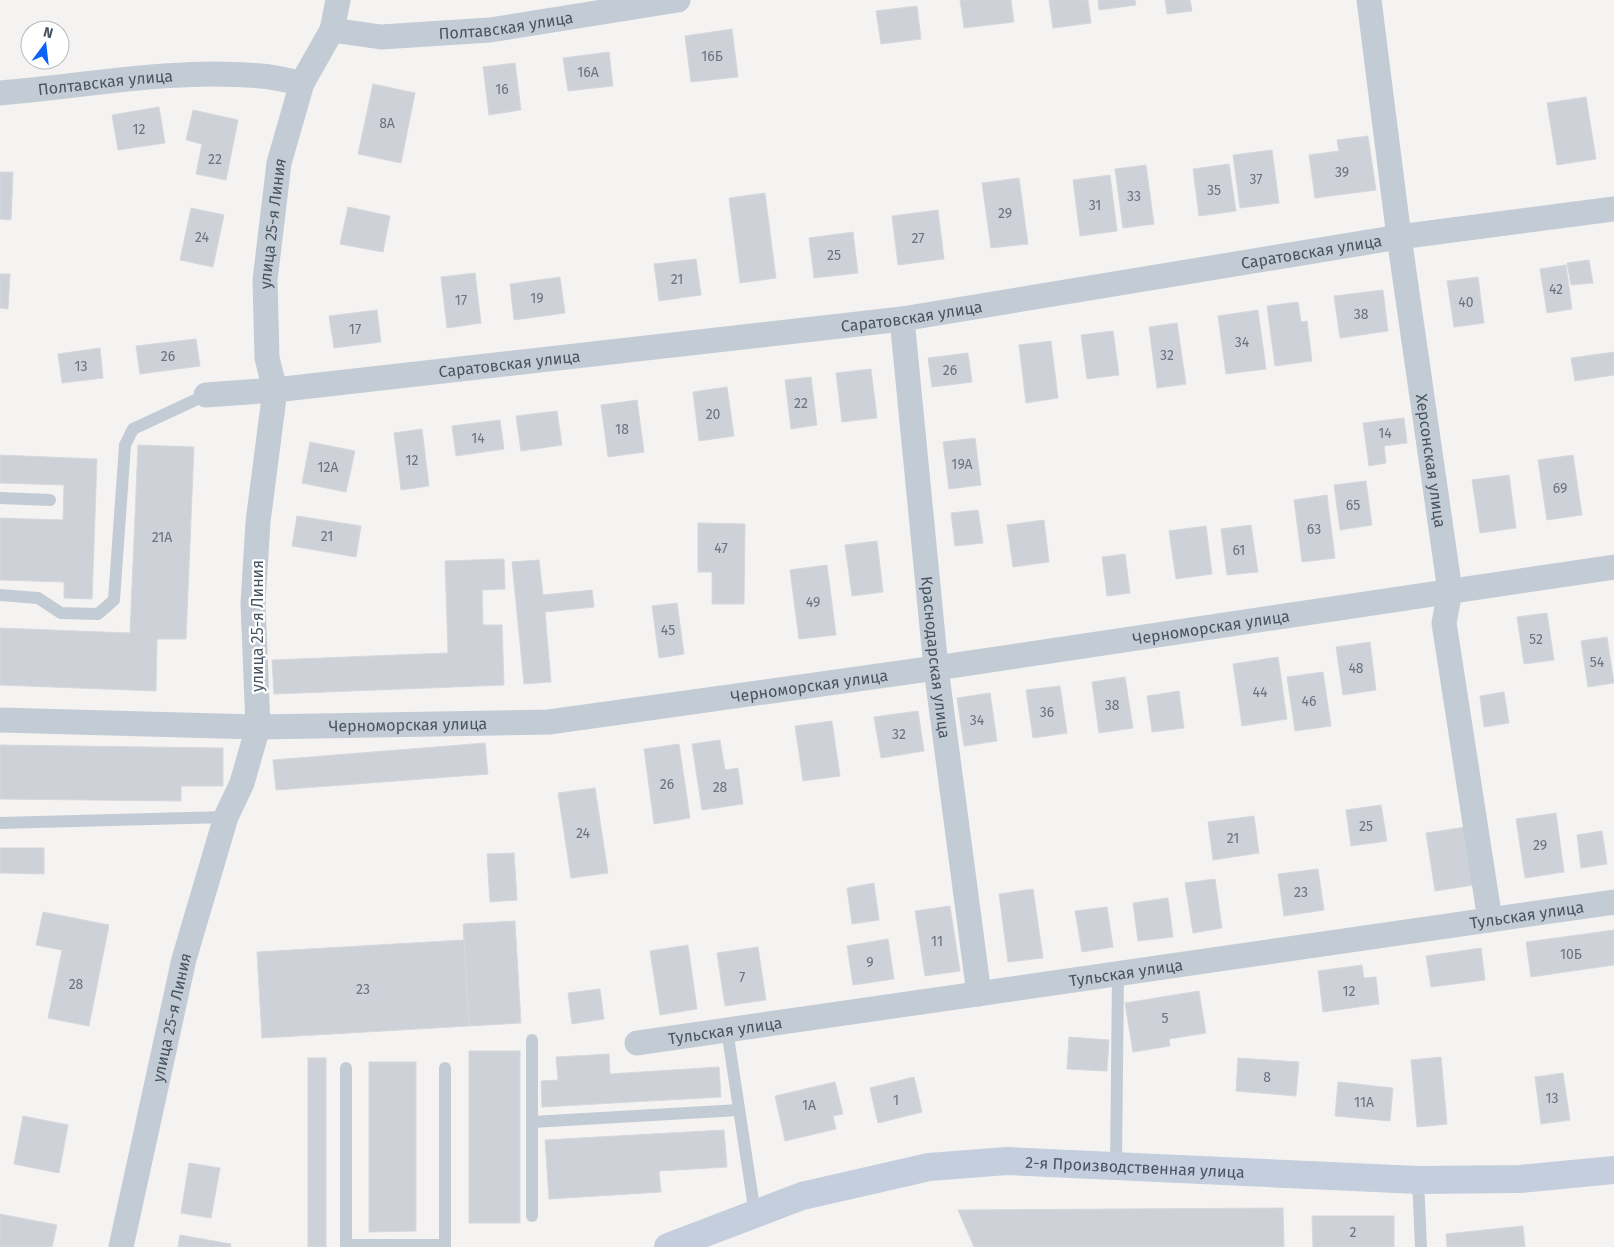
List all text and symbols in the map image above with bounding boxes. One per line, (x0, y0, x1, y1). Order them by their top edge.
street label: Полтавская улица (438, 7, 575, 43)
north arrow (20, 20, 70, 70)
text: N (42, 24, 55, 42)
house number: 16Б (701, 48, 723, 65)
house number: 16А (577, 64, 599, 81)
street label: Полтавская улица (37, 66, 174, 99)
house number: 16 (495, 81, 509, 98)
house number: 8А (379, 115, 395, 132)
house number: 12 (133, 121, 146, 138)
house number: 22 (208, 151, 222, 168)
street label: улица 25-я Линия (255, 155, 290, 289)
house number: 39 (1335, 164, 1349, 181)
house number: 37 (1249, 171, 1263, 188)
house number: 35 (1207, 182, 1221, 199)
house number: 33 (1127, 188, 1141, 205)
house number: 31 (1089, 197, 1101, 214)
house number: 29 (998, 205, 1012, 222)
house number: 24 (195, 229, 210, 246)
house number: 27 (911, 230, 925, 247)
street label: Саратовская улица (1239, 230, 1383, 272)
house number: 25 (827, 247, 841, 264)
house number: 21 (671, 271, 683, 288)
house number: 42 (1549, 281, 1563, 298)
house number: 19 (530, 290, 544, 307)
house number: 17 (455, 292, 467, 309)
house number: 40 (1458, 294, 1474, 311)
street label: Саратовская улица (840, 296, 984, 335)
house number: 38 (1354, 306, 1369, 323)
house number: 17 (349, 321, 361, 338)
house number: 34 (1235, 334, 1250, 351)
street label: Саратовская улица (437, 346, 581, 381)
house number: 32 (1160, 347, 1174, 364)
house number: 26 (161, 348, 175, 365)
house number: 13 (74, 358, 88, 375)
house number: 26 (943, 362, 957, 379)
street label: Херсонская улица (1412, 393, 1450, 529)
house number: 22 (794, 395, 808, 412)
house number: 20 (706, 406, 721, 423)
house number: 18 (615, 421, 629, 438)
house number: 14 (1378, 425, 1392, 442)
house number: 14 (471, 430, 485, 447)
house number: 12 (406, 452, 419, 469)
house number: 19А (951, 456, 973, 473)
house number: 12А (317, 459, 339, 476)
house number: 69 (1553, 480, 1567, 497)
house number: 65 (1346, 497, 1360, 514)
house number: 63 (1307, 521, 1321, 538)
house number: 21 (321, 528, 333, 545)
house number: 21А (152, 529, 172, 546)
house number: 47 (714, 540, 728, 557)
house number: 61 (1233, 542, 1245, 559)
street label: улица 25-я Линия (248, 560, 267, 692)
street label: Краснодарская улица (918, 575, 955, 740)
house number: 49 (806, 594, 820, 611)
street label: Черноморская улица (1131, 606, 1291, 648)
house number: 45 (661, 622, 675, 639)
house number: 52 (1529, 631, 1543, 648)
house number: 54 (1590, 654, 1605, 671)
house number: 48 (1348, 660, 1364, 677)
street label: Черноморская улица (729, 665, 889, 706)
house number: 44 (1253, 684, 1268, 701)
house number: 46 (1302, 693, 1316, 710)
house number: 38 (1105, 697, 1120, 714)
house number: 36 (1040, 704, 1054, 721)
house number: 34 (970, 712, 985, 729)
street label: Черноморская улица (328, 714, 487, 735)
house number: 32 (892, 726, 906, 743)
house number: 26 (660, 776, 674, 793)
house number: 28 (713, 779, 728, 796)
house number: 25 (1359, 818, 1373, 835)
house number: 24 (576, 825, 591, 842)
house number: 21 (1227, 830, 1239, 847)
house number: 29 (1533, 837, 1547, 854)
house number: 23 (1294, 884, 1308, 901)
street label: Тульская улица (1469, 897, 1585, 932)
house number: 11 (931, 933, 943, 950)
house number: 10Б (1560, 946, 1582, 963)
street label: улица 25-я Линия (148, 950, 195, 1084)
house number: 9 (866, 954, 874, 971)
street label: Тульская улица (1068, 955, 1184, 990)
house number: 7 (739, 969, 745, 986)
house number: 28 (69, 976, 84, 993)
house number: 23 (356, 981, 370, 998)
house number: 12 (1343, 983, 1356, 1000)
house number: 5 (1161, 1010, 1169, 1027)
street label: Тульская улица (667, 1013, 783, 1048)
house number: 8 (1263, 1069, 1271, 1086)
house number: 13 (1545, 1090, 1559, 1107)
house number: 1 (893, 1092, 899, 1109)
house number: 11А (1354, 1094, 1374, 1111)
house number: 1А (802, 1097, 816, 1114)
street label: 2-я Производственная улица (1025, 1152, 1245, 1181)
house number: 2 (1350, 1224, 1357, 1241)

